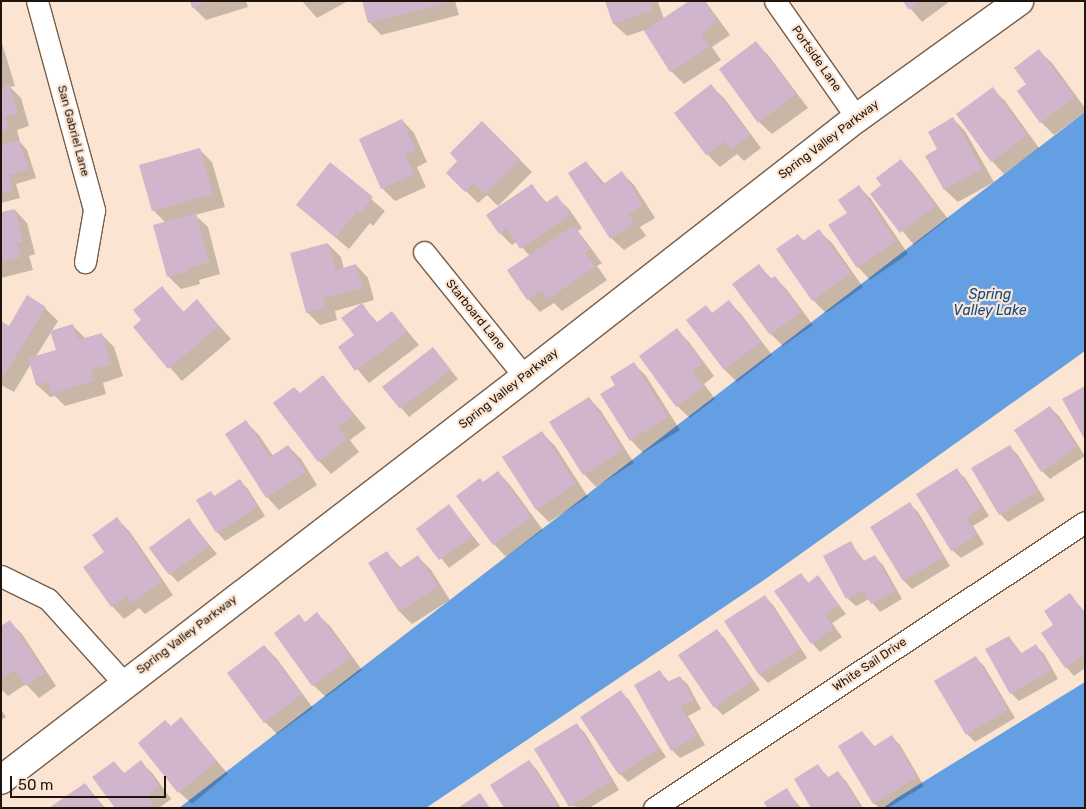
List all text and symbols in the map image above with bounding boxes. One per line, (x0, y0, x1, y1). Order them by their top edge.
street label: Portside Lane (788, 23, 844, 95)
street label: San Gabriel Lane (54, 84, 92, 178)
street label: Spring Valley Parkway (776, 97, 882, 183)
street label: Starboard Lane (442, 277, 508, 353)
water label: Spring Valley Lake (953, 287, 1027, 320)
street label: Spring Valley Parkway (456, 346, 562, 432)
street label: Spring Valley Parkway (134, 592, 240, 678)
street label: White Sail Drive (830, 635, 910, 695)
scale bar (12, 766, 169, 798)
text: 50 m (18, 776, 53, 794)

